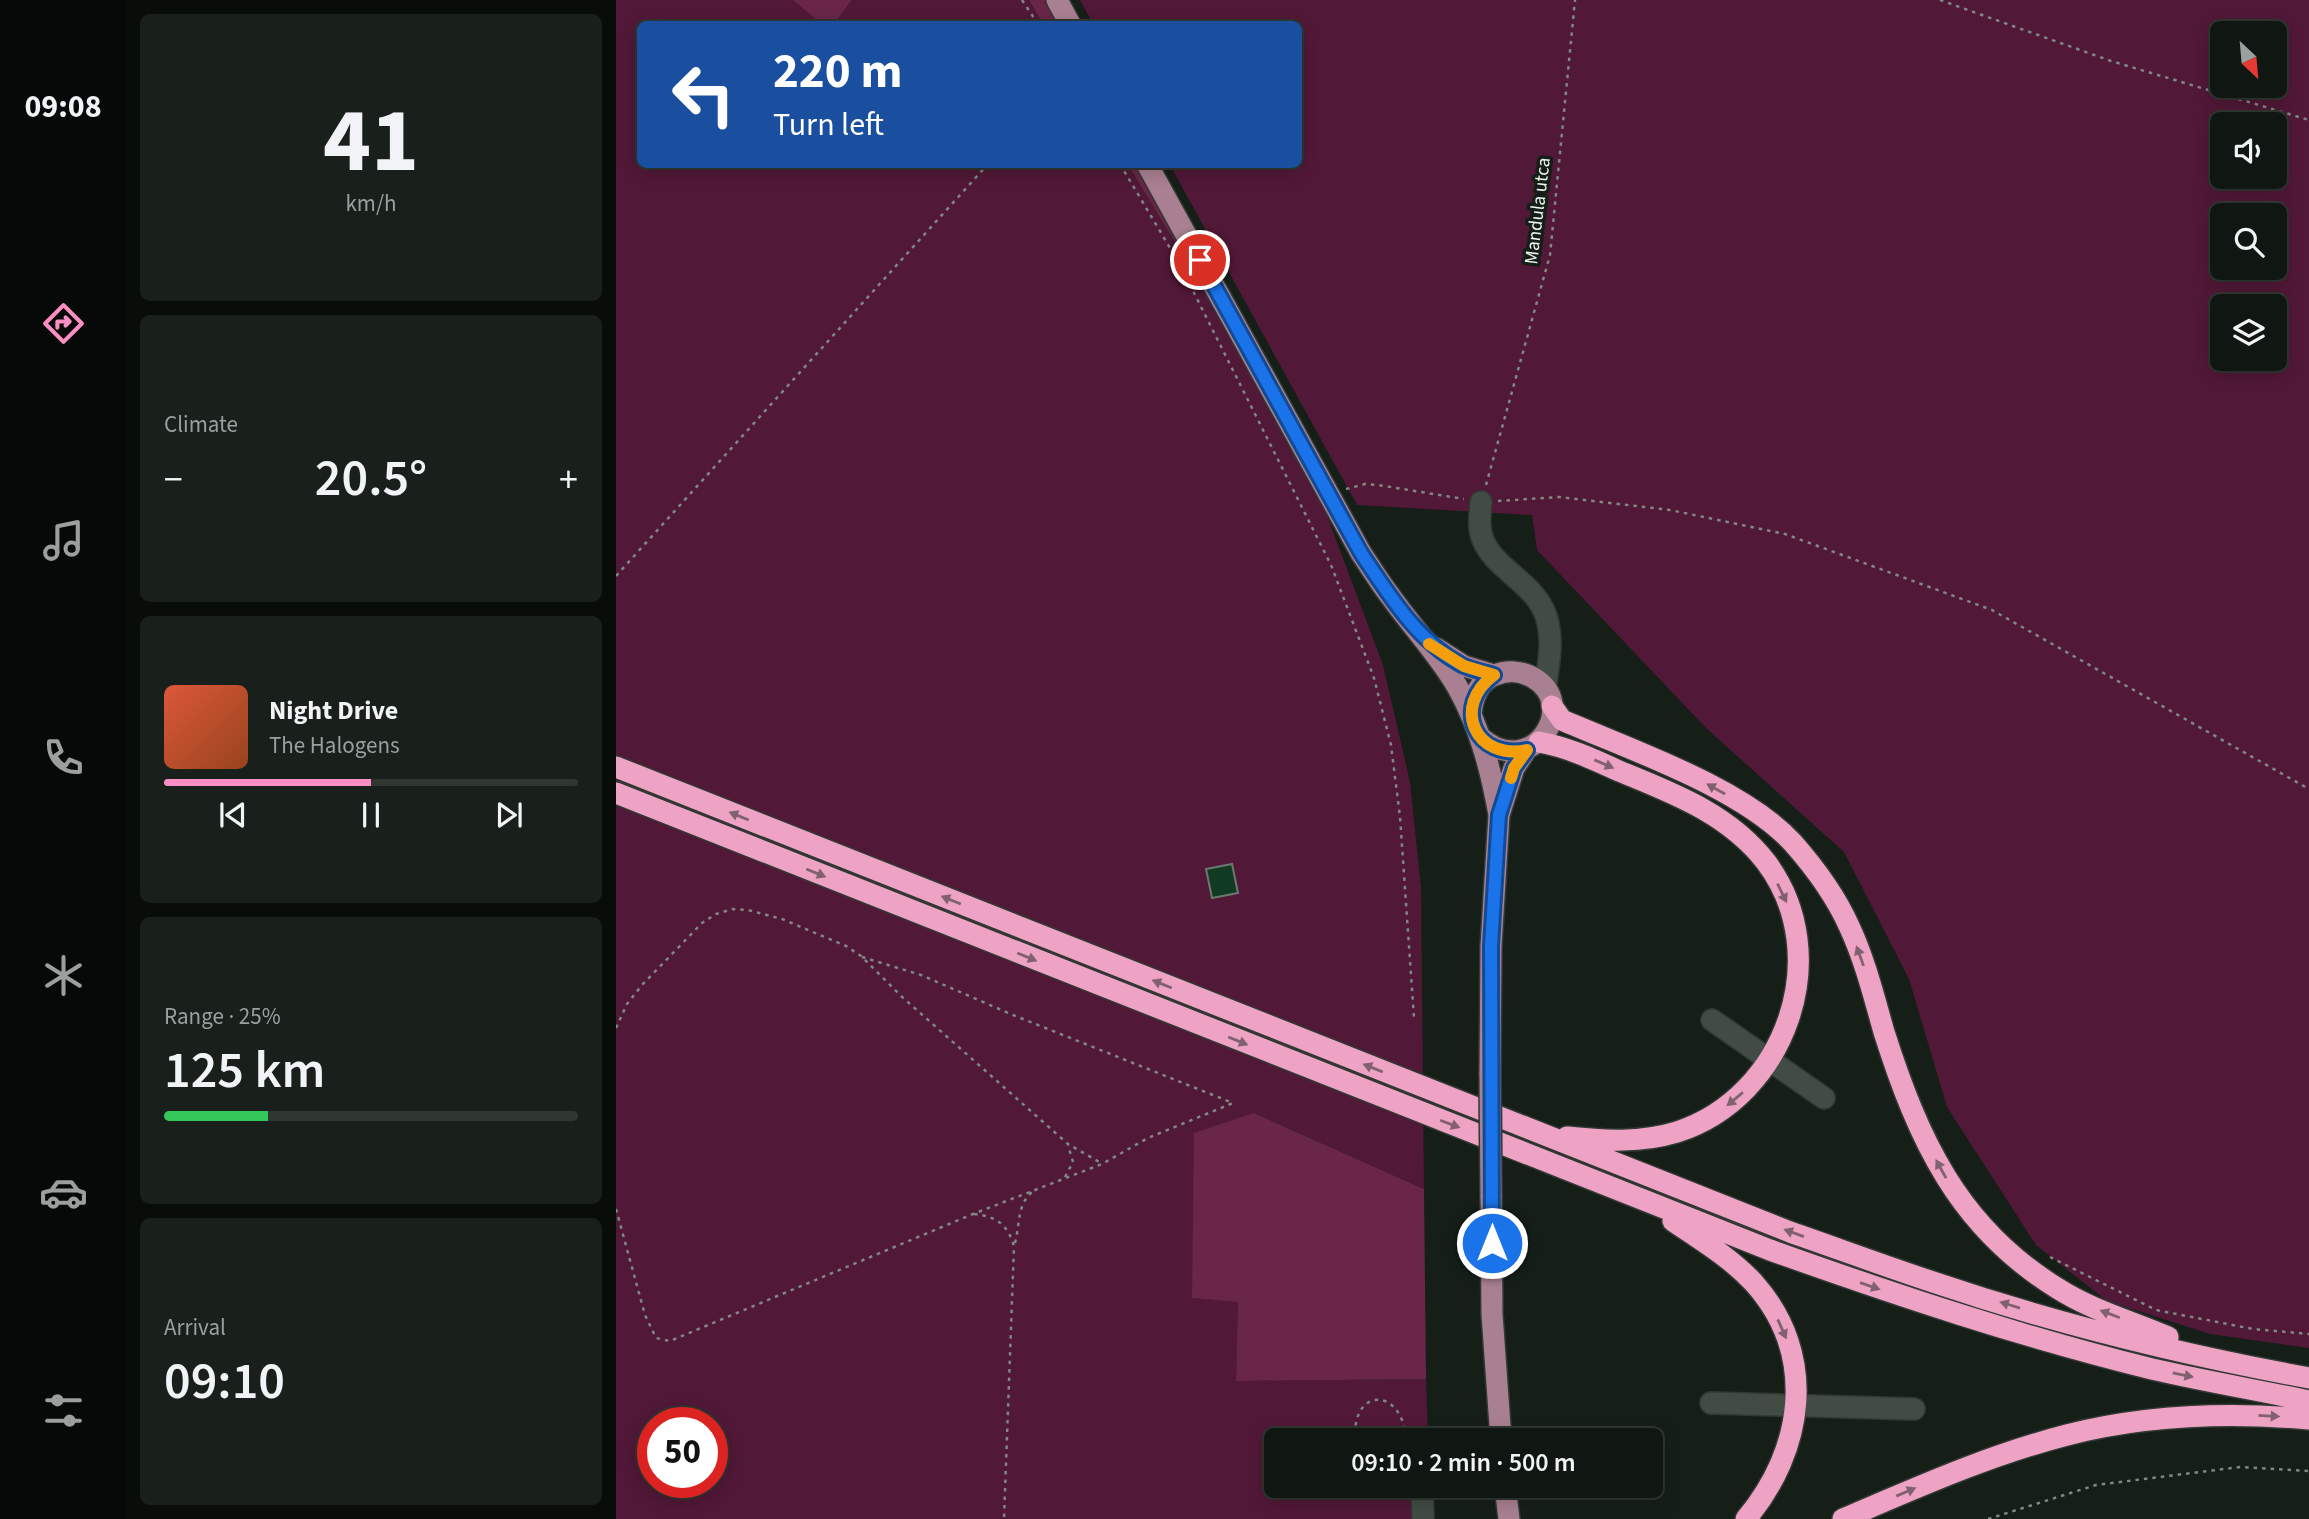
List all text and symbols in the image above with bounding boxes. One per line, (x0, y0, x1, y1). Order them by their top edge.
north arrow (2210, 21, 2287, 98)
map controls (2210, 21, 2287, 371)
text: 220 m (773, 37, 902, 107)
icon: left (658, 49, 749, 140)
text: 41 (323, 77, 419, 206)
text: 09:08 (24, 84, 102, 130)
text: Turn left (773, 102, 884, 148)
button: sound (2210, 112, 2287, 189)
street label: Mandula utca (1518, 156, 1558, 266)
text: km/h (345, 187, 397, 220)
button: search (2210, 203, 2287, 280)
pin (1170, 230, 1230, 290)
icon: arrive (1181, 241, 1219, 279)
button: layers (2210, 294, 2287, 371)
icon: directions (39, 299, 88, 348)
text: Climate (164, 408, 238, 441)
text: 20.5° (315, 442, 427, 516)
text: − (164, 453, 183, 507)
text: + (559, 453, 578, 507)
icon: music (39, 516, 88, 565)
text: Night Drive (269, 692, 398, 729)
text: The Halogens (269, 729, 400, 762)
icon: phone (39, 733, 88, 782)
one-way arrow (1593, 759, 1614, 770)
one-way arrow (1706, 783, 1726, 795)
icon: previous (214, 796, 252, 834)
icon: pause (352, 796, 390, 834)
icon: next (490, 796, 528, 834)
one-way arrow (729, 810, 750, 821)
one-way arrow (806, 867, 827, 878)
one-way arrow (1777, 883, 1788, 903)
one-way arrow (940, 894, 961, 905)
one-way arrow (1855, 946, 1866, 967)
icon: climate (39, 951, 88, 1000)
one-way arrow (1017, 951, 1038, 962)
one-way arrow (1152, 978, 1172, 990)
text: Range · 25% (164, 1000, 281, 1033)
text: 125 km (164, 1034, 325, 1108)
one-way arrow (1228, 1035, 1249, 1046)
one-way arrow (1363, 1063, 1384, 1074)
one-way arrow (1726, 1091, 1743, 1106)
one-way arrow (1439, 1119, 1460, 1130)
one-way arrow (1935, 1159, 1947, 1178)
icon: car (39, 1168, 88, 1217)
position arrow (1455, 1206, 1529, 1280)
one-way arrow (1784, 1227, 1805, 1238)
one-way arrow (1860, 1280, 1881, 1291)
one-way arrow (1999, 1300, 2020, 1310)
one-way arrow (2099, 1308, 2120, 1319)
text: Arrival (164, 1311, 226, 1344)
one-way arrow (1777, 1319, 1788, 1340)
text: 09:10 (164, 1345, 285, 1419)
one-way arrow (2172, 1369, 2194, 1380)
icon: filters (39, 1386, 88, 1435)
speed limit sign: 50 (637, 1407, 728, 1498)
one-way arrow (2258, 1411, 2280, 1422)
text: 09:10 · 2 min · 500 m (1351, 1444, 1576, 1481)
one-way arrow (1896, 1486, 1916, 1498)

